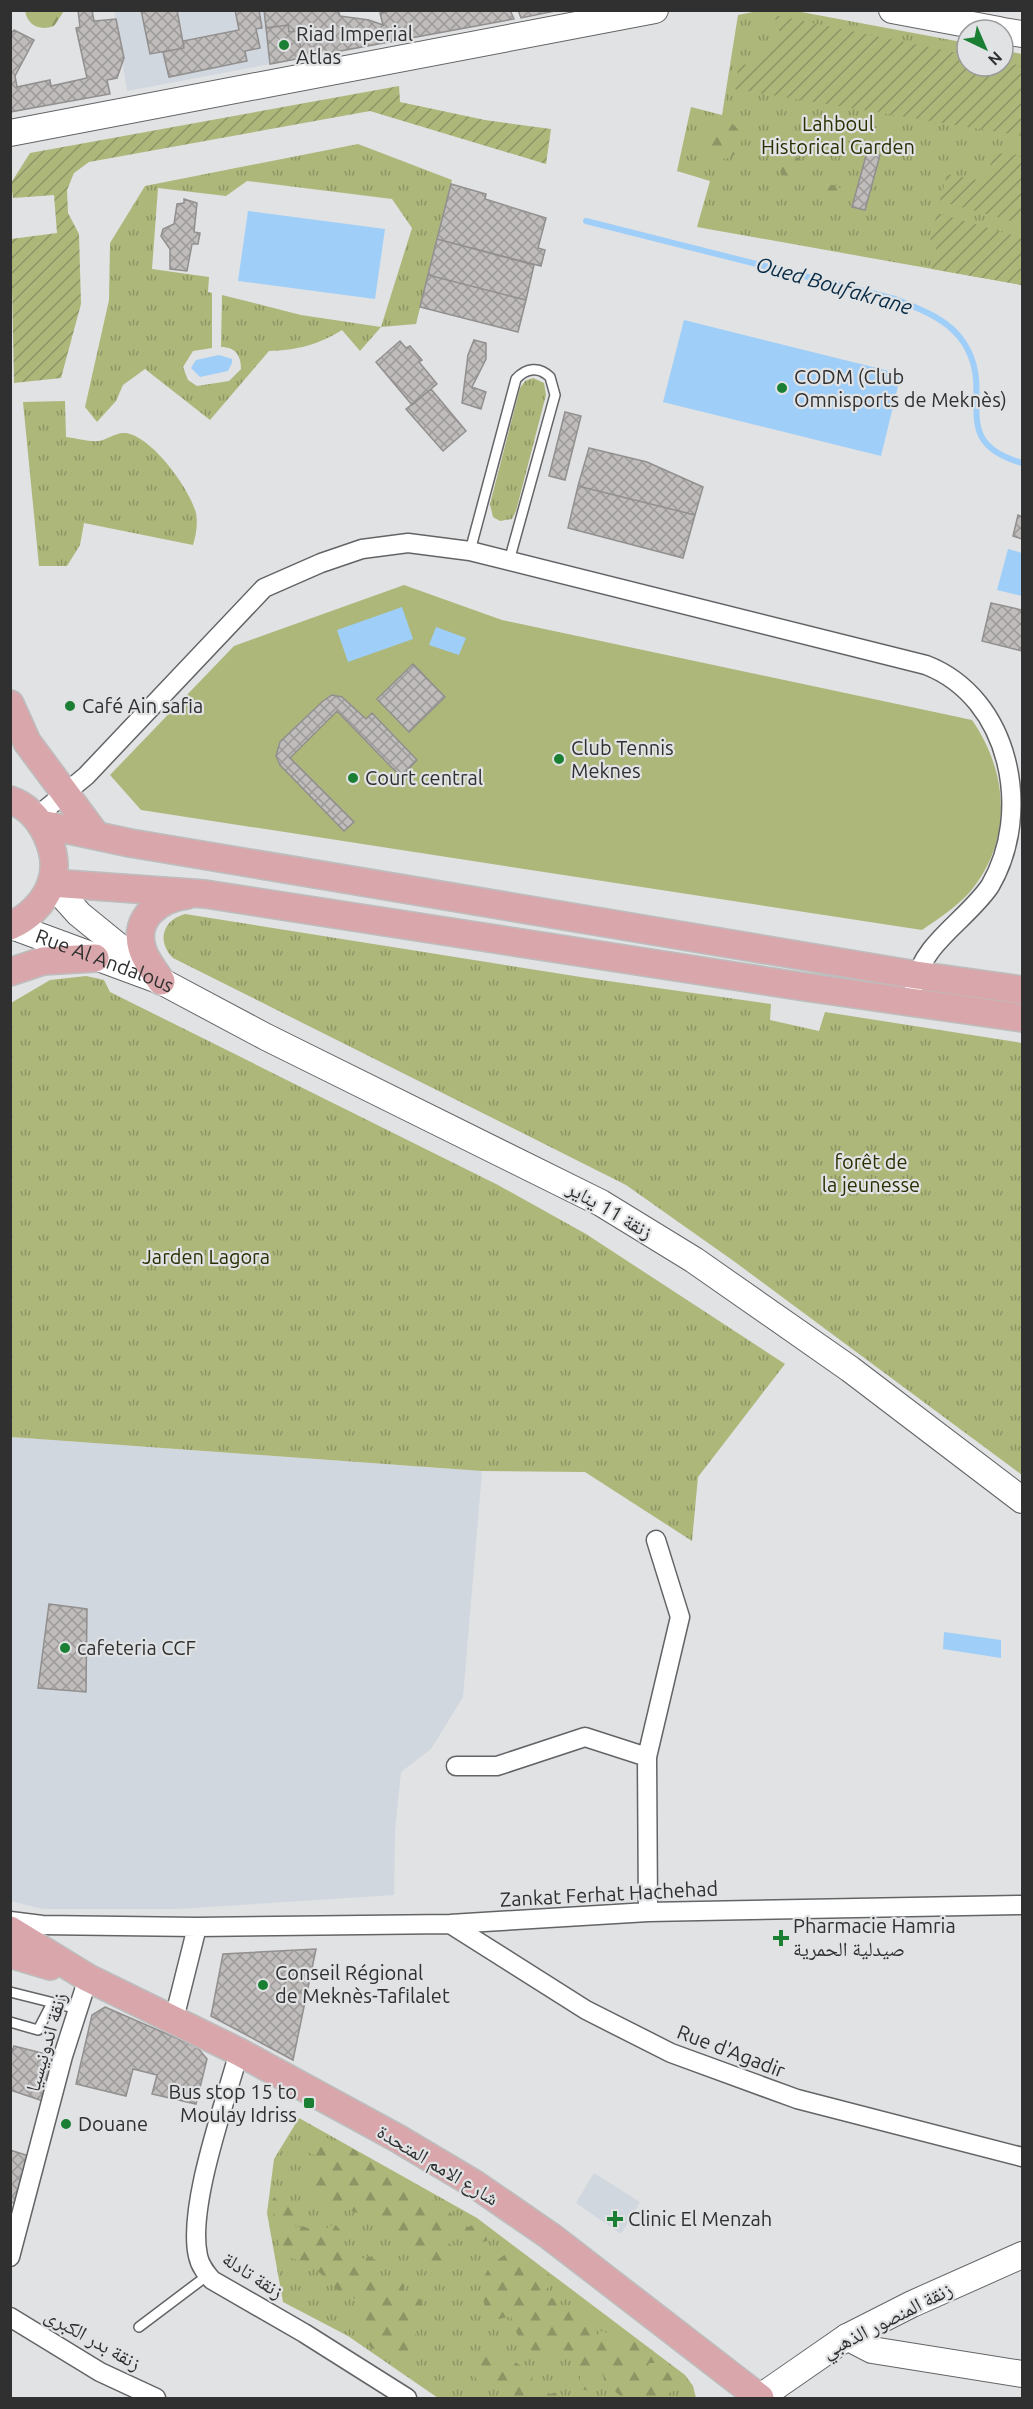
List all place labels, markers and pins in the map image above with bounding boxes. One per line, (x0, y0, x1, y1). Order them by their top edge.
place label: Riad Imperial Atlas (296, 22, 413, 68)
marker: Riad Imperial Atlas (277, 38, 291, 52)
place label: CODM (Club Omnisports de Meknès) (794, 365, 1007, 411)
marker: CODM (Club Omnisports de Meknès) (775, 381, 789, 395)
place label: Café Ain safia (82, 694, 203, 717)
marker: Café Ain safia (63, 699, 77, 713)
place label: Club Tennis Meknes (571, 736, 674, 782)
marker: Club Tennis Meknes (552, 752, 566, 766)
place label: Court central (365, 766, 483, 789)
marker: Court central (346, 771, 360, 785)
place label: cafeteria CCF (77, 1636, 196, 1659)
marker: cafeteria CCF (58, 1641, 72, 1655)
place label: Pharmacie Hamria صيدلية الحمرية (793, 1914, 956, 1960)
marker: Pharmacie Hamria صيدلية الحمرية (774, 1931, 788, 1945)
place label: Conseil Régional de Meknès-Tafilalet (275, 1961, 450, 2007)
marker: Conseil Régional de Meknès-Tafilalet (256, 1978, 270, 1992)
place label: Bus stop 15 to Moulay Idriss (168, 2080, 297, 2126)
marker: Bus stop 15 to Moulay Idriss (302, 2096, 316, 2110)
place label: Douane (78, 2112, 148, 2135)
marker: Douane (59, 2117, 73, 2131)
place label: Clinic El Menzah (628, 2207, 772, 2230)
marker: Clinic El Menzah (606, 2210, 624, 2228)

